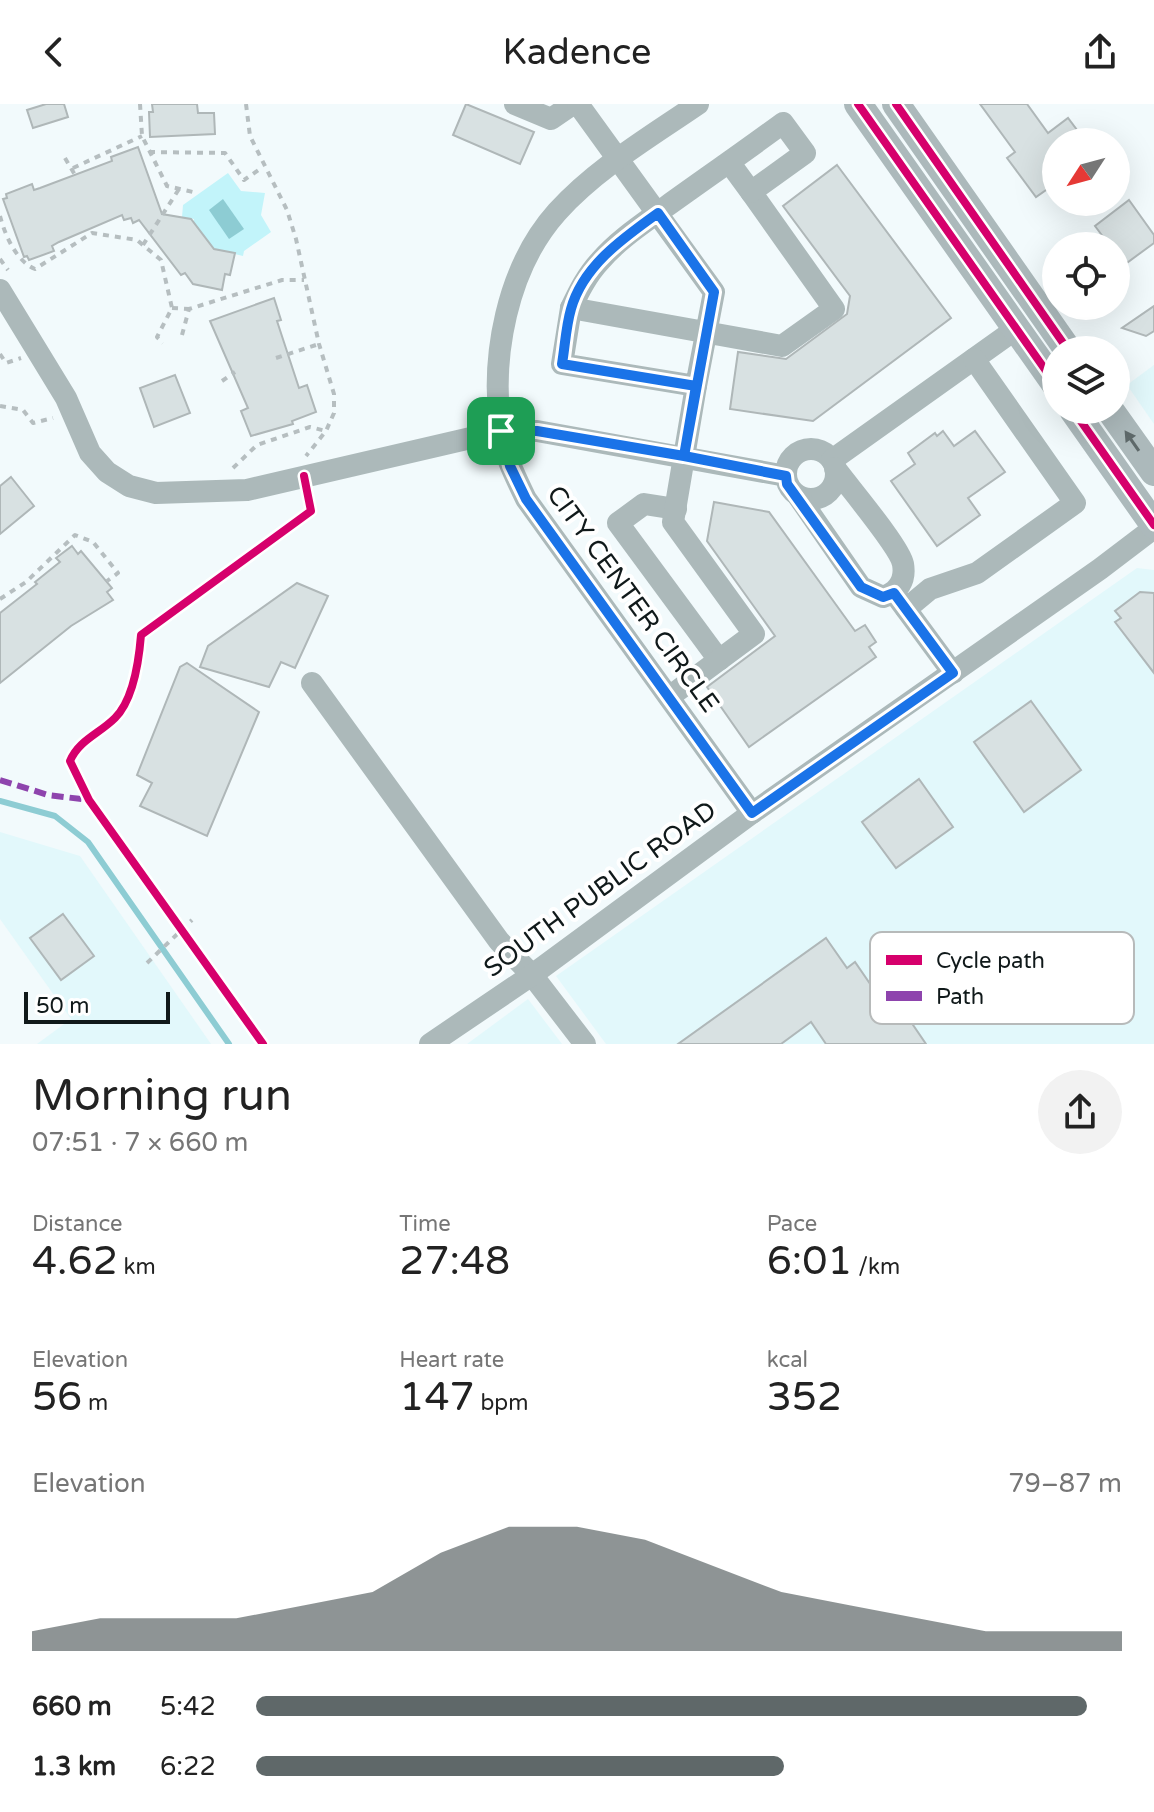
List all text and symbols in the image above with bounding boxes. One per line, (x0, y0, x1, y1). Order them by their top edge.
icon: back (32, 30, 76, 74)
icon: share (1078, 30, 1122, 74)
text: Kadence (503, 31, 651, 74)
north arrow (1042, 128, 1130, 216)
map controls (1042, 128, 1130, 424)
button: locate (1042, 232, 1130, 320)
button: layers (1042, 336, 1130, 424)
pin (467, 397, 535, 465)
icon: arrive (479, 409, 523, 453)
one-way arrow (1124, 430, 1140, 452)
street label: CITY CENTER CIRCLE (540, 480, 726, 718)
street label: SOUTH PUBLIC ROAD (478, 794, 722, 984)
legend (870, 932, 1134, 1024)
text: Cycle path (936, 948, 1045, 974)
text: Path (936, 984, 984, 1010)
scale bar (24, 988, 170, 1024)
text: 50 m (36, 993, 90, 1019)
text: Morning run (32, 1070, 292, 1123)
button: share (1038, 1070, 1122, 1154)
text: 07:51 · 7 × 660 m (32, 1127, 248, 1158)
text: Distance (32, 1211, 123, 1237)
text: Time (399, 1211, 451, 1237)
text: Pace (767, 1211, 817, 1237)
text: 4.62 (32, 1237, 118, 1285)
text: 27:48 (399, 1237, 510, 1285)
text: 6:01 (767, 1237, 852, 1285)
text: km (118, 1254, 156, 1280)
text: /km (852, 1254, 900, 1280)
text: Elevation (32, 1347, 128, 1373)
text: Heart rate (399, 1347, 504, 1373)
text: kcal (767, 1347, 808, 1373)
text: 56 (32, 1373, 82, 1421)
text: 147 (399, 1373, 475, 1421)
text: 352 (767, 1373, 842, 1421)
text: m (82, 1390, 108, 1416)
text: bpm (475, 1390, 528, 1416)
text: Elevation (32, 1468, 146, 1499)
text: 79–87 m (1008, 1468, 1122, 1499)
text: 660 m (32, 1691, 112, 1722)
text: 5:42 (160, 1691, 216, 1722)
text: 1.3 km (32, 1751, 116, 1782)
text: 6:22 (160, 1751, 216, 1782)

